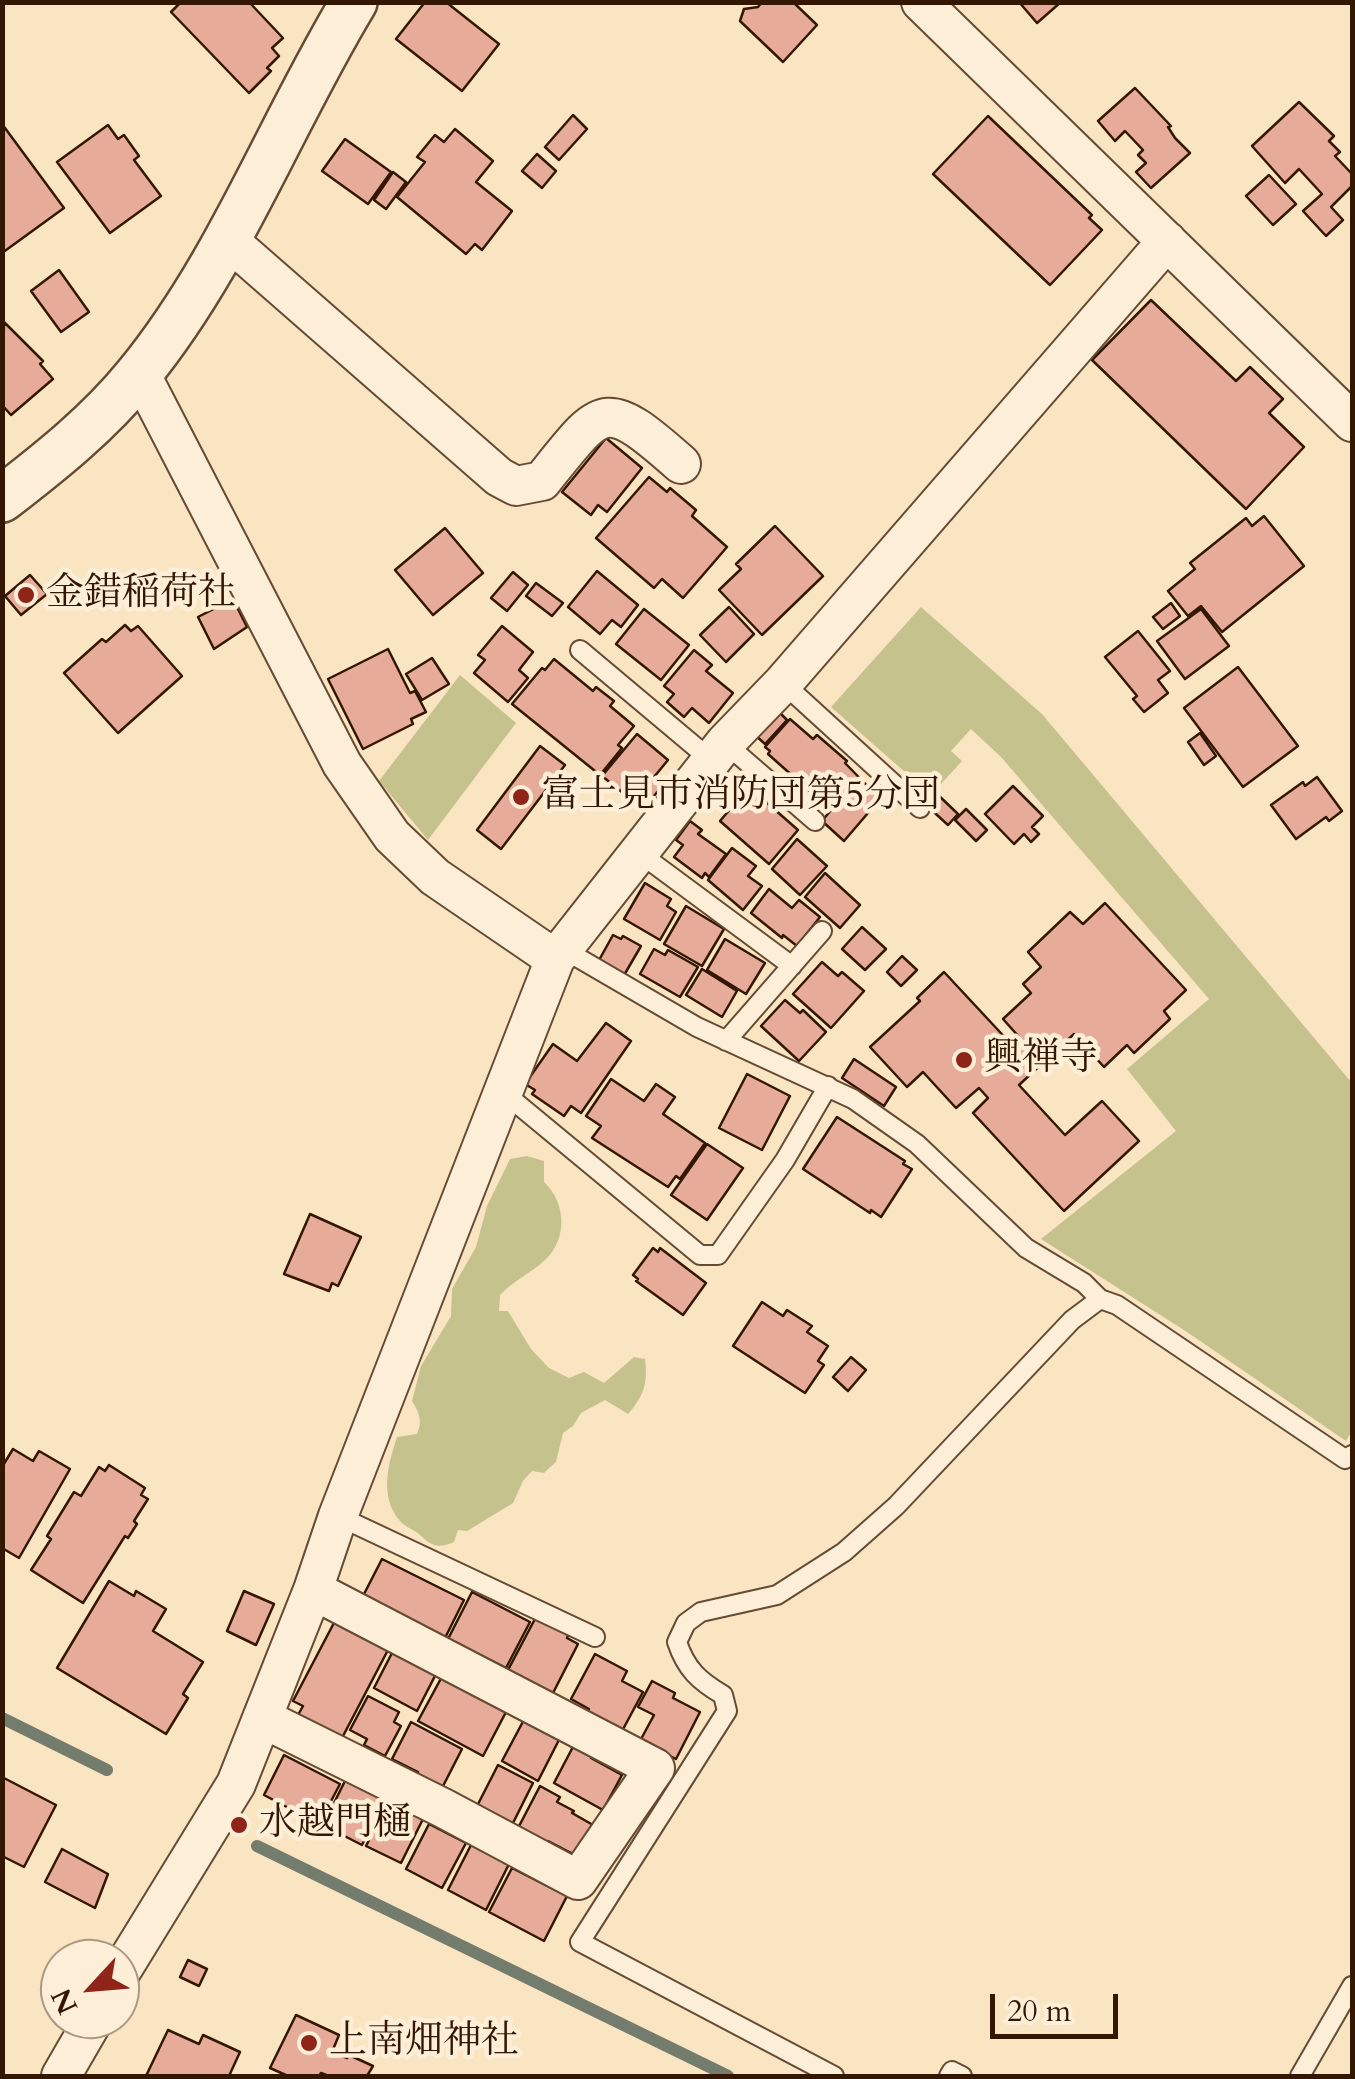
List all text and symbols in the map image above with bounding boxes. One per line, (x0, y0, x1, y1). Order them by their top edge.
place label: 金錯稲荷社 (46, 572, 236, 618)
marker: 金錯稲荷社 (15, 584, 37, 606)
place label: 富士見市消防団第5分団 (541, 774, 940, 820)
marker: 富士見市消防団第5分団 (510, 786, 532, 808)
place label: 興禅寺 (984, 1037, 1098, 1083)
marker: 興禅寺 (953, 1049, 975, 1071)
place label: 水越門樋 (259, 1802, 411, 1848)
marker: 水越門樋 (228, 1814, 250, 1836)
north arrow (40, 1939, 140, 2039)
scale bar (995, 1974, 1122, 2036)
text: N (42, 1982, 87, 2021)
text: 20 m (1007, 1991, 1071, 2032)
place label: 上南畑神社 (329, 2020, 519, 2066)
marker: 上南畑神社 (298, 2032, 320, 2054)

